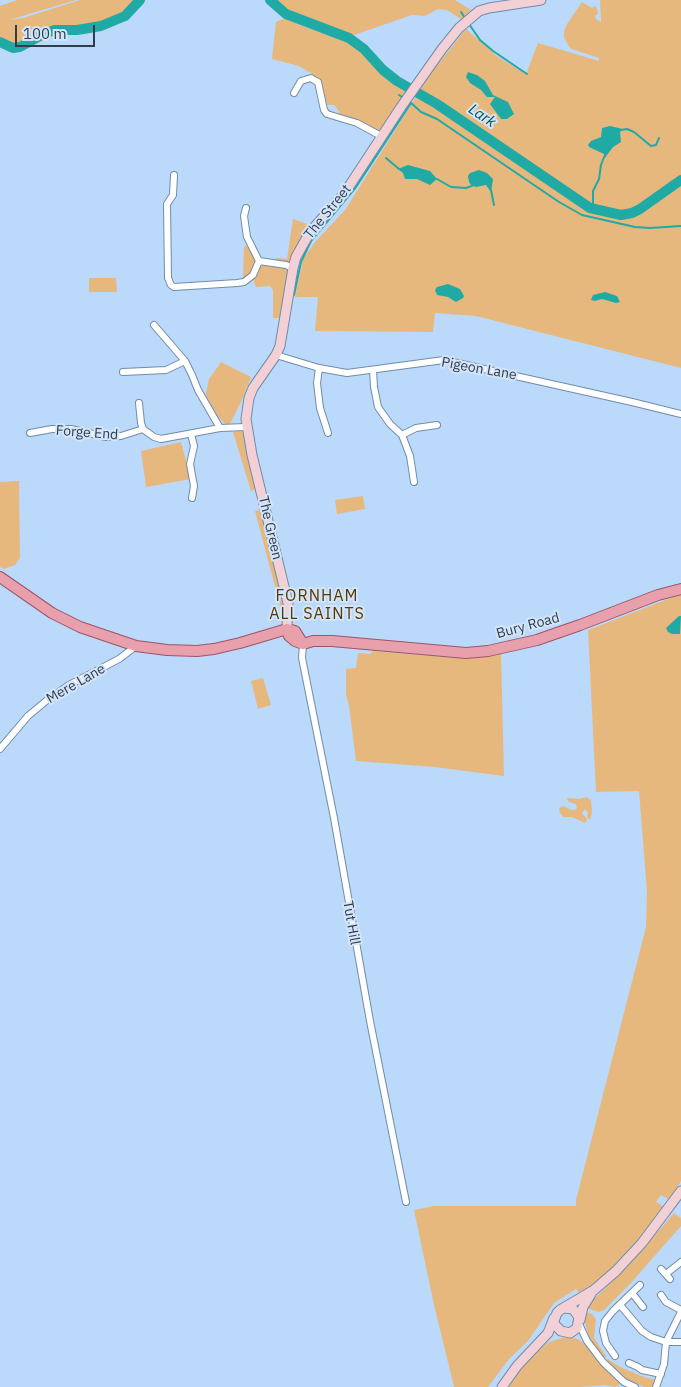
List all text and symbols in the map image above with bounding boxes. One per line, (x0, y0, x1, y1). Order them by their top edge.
scale bar (18, 15, 98, 47)
text: 100 m (23, 24, 67, 43)
water label: Lark (465, 100, 499, 132)
street label: The Street (301, 181, 355, 243)
street label: Pigeon Lane (440, 354, 518, 384)
street label: Forge End (55, 422, 119, 444)
street label: The Green (254, 494, 286, 562)
district label: FORNHAM ALL SAINTS (268, 586, 366, 624)
street label: Bury Road (495, 609, 561, 643)
street label: Mere Lane (44, 660, 108, 708)
street label: Tut Hill (339, 900, 363, 946)

